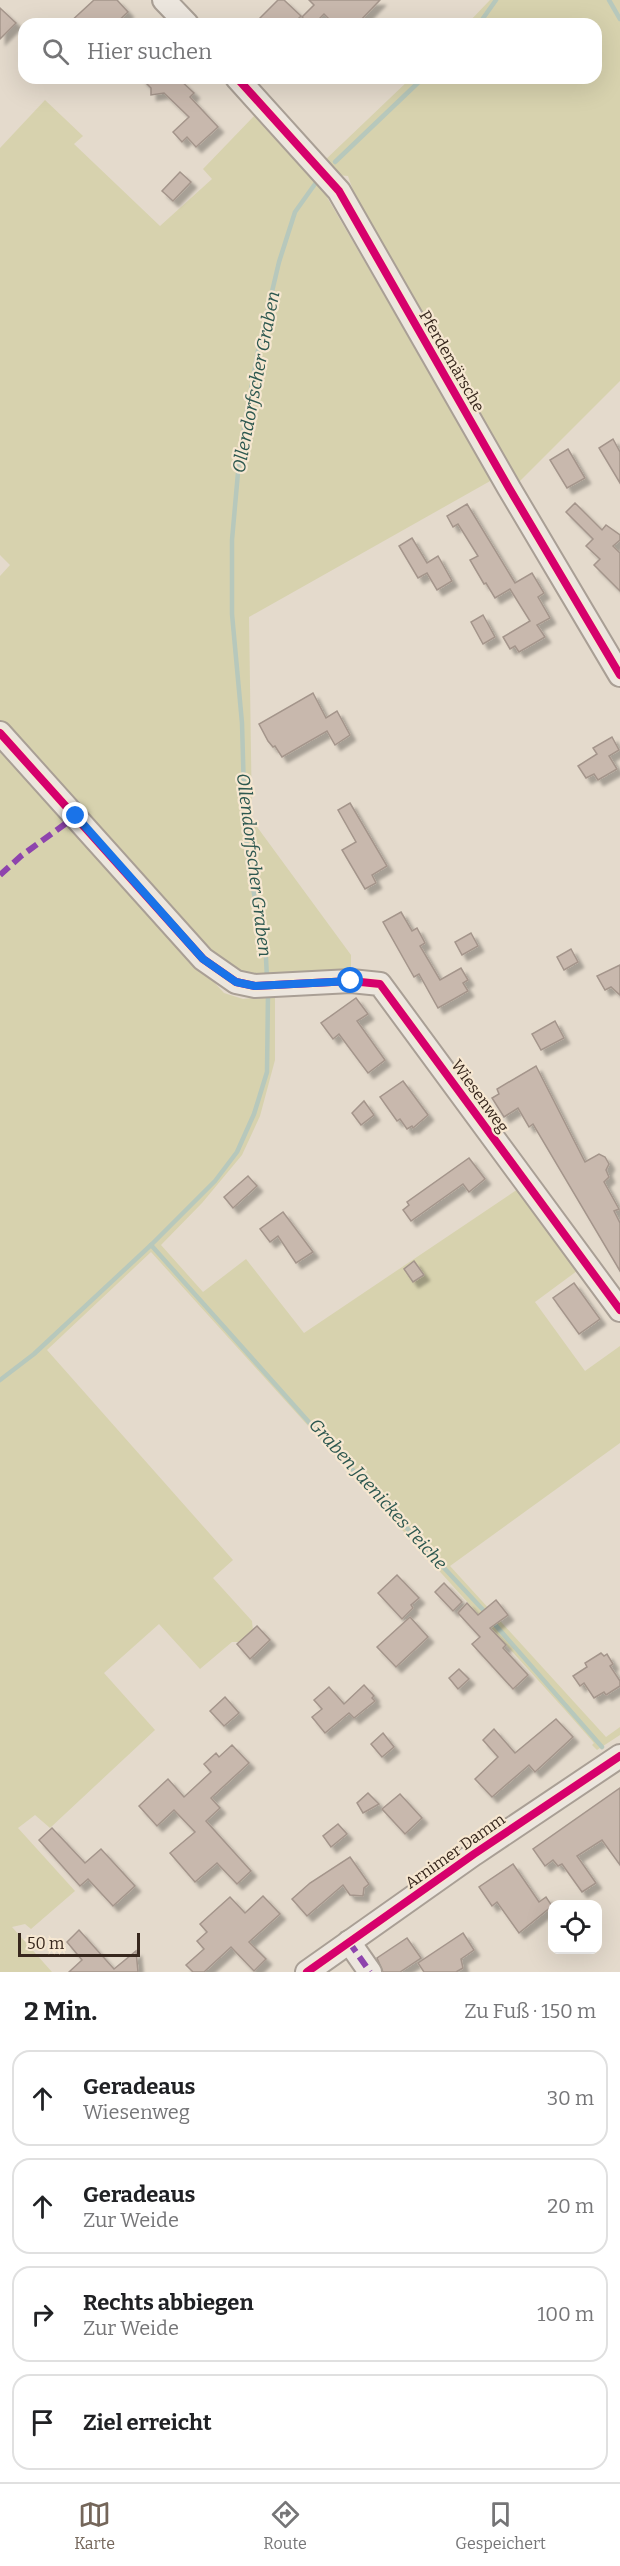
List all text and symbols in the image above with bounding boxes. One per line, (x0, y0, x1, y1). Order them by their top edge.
search box (18, 18, 602, 84)
icon: search (39, 35, 72, 68)
text: Hier suchen (87, 38, 212, 65)
water label: Ollendorfscher Graben (228, 289, 284, 475)
street label: Pferdemärsche (415, 307, 489, 415)
water label: Ollendorfscher Graben (232, 772, 276, 958)
route end (62, 802, 88, 828)
route start (337, 967, 363, 993)
street label: Wiesenweg (447, 1056, 513, 1136)
water label: Graben Jaenickes Teiche (304, 1414, 452, 1574)
street label: Arnimer Damm (401, 1810, 509, 1892)
map controls (548, 1900, 602, 1954)
button: locate (548, 1900, 602, 1954)
scale bar (18, 1930, 140, 1958)
text: 50 m (27, 1934, 64, 1953)
text: 2 Min. (24, 1996, 97, 2027)
text: Zu Fuß · 150 m (464, 1999, 596, 2023)
text: Geradeaus (83, 2073, 195, 2100)
icon: ahead (26, 2082, 59, 2115)
text: 30 m (547, 2086, 594, 2110)
text: Wiesenweg (83, 2100, 190, 2124)
text: Geradeaus (83, 2181, 195, 2208)
icon: ahead (26, 2190, 59, 2223)
text: 20 m (547, 2194, 594, 2218)
text: Zur Weide (83, 2208, 179, 2232)
text: Rechts abbiegen (83, 2289, 254, 2316)
icon: right (26, 2298, 59, 2331)
text: 100 m (537, 2302, 594, 2326)
text: Zur Weide (83, 2316, 179, 2340)
icon: arrive (26, 2406, 59, 2439)
text: Ziel erreicht (83, 2409, 212, 2436)
tab: Karte (74, 2498, 115, 2553)
tab: Route (263, 2498, 307, 2553)
tab: Gespeichert (455, 2498, 546, 2553)

